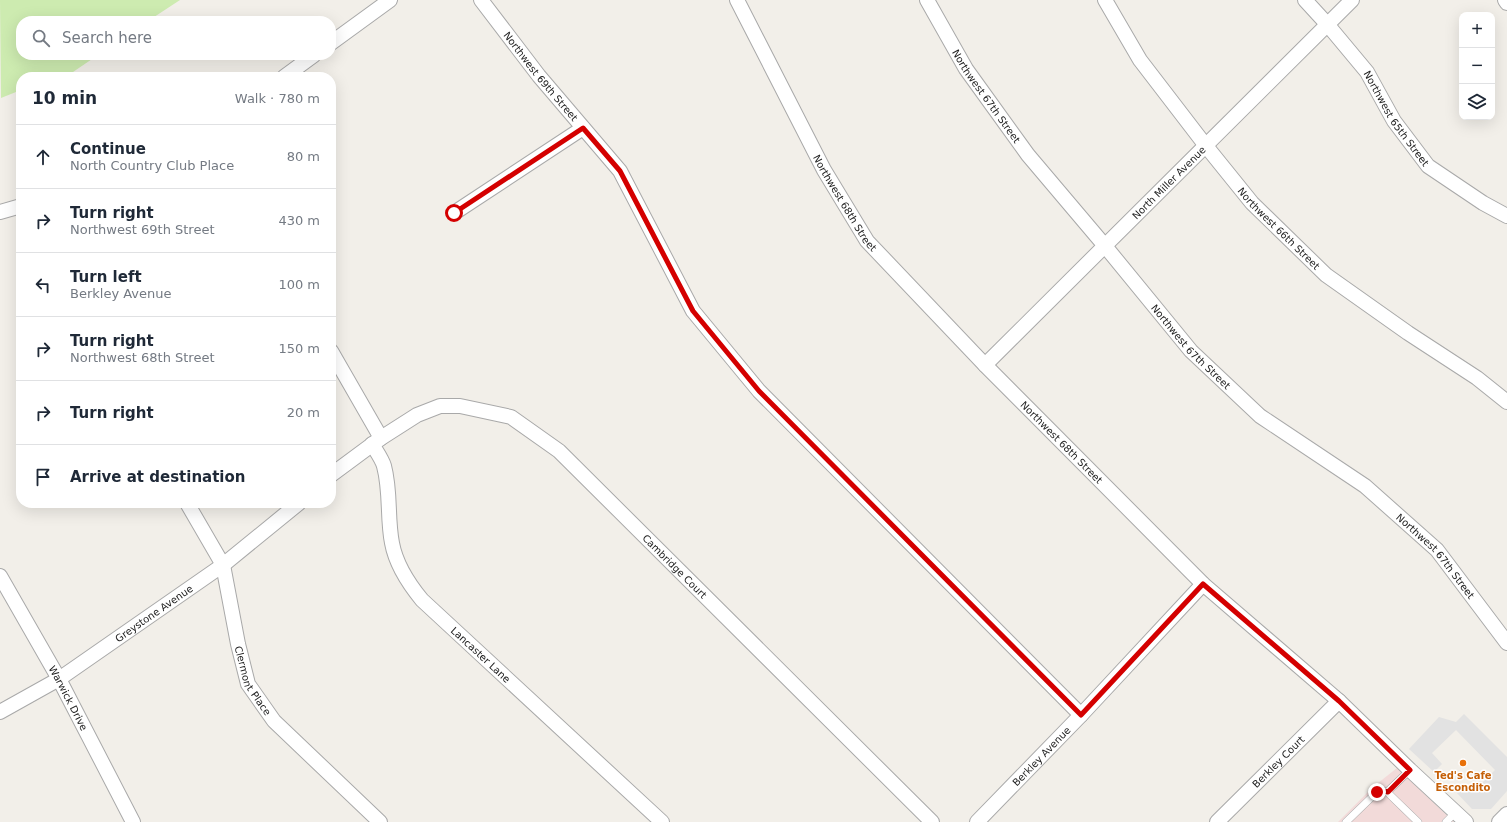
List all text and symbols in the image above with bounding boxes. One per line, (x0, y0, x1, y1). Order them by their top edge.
map controls (1459, 12, 1495, 120)
button: + (1459, 12, 1495, 48)
search box (16, 16, 336, 60)
icon: search (30, 27, 52, 49)
text: Search here (62, 29, 152, 47)
street label: Northwest 69th Street (502, 30, 580, 123)
street label: Northwest 67th Street (950, 47, 1023, 145)
button: − (1459, 48, 1495, 84)
street label: Northwest 65th Street (1362, 69, 1431, 168)
button: layers (1459, 84, 1495, 120)
text: 10 min (32, 88, 97, 108)
text: Walk · 780 m (235, 91, 320, 106)
text: Continue (70, 140, 146, 158)
street label: North Miller Avenue (1130, 144, 1208, 221)
icon: ahead (32, 146, 54, 168)
text: 80 m (287, 149, 320, 164)
street label: Northwest 68th Street (812, 153, 879, 253)
text: North Country Club Place (70, 158, 234, 173)
street label: Northwest 66th Street (1236, 185, 1322, 272)
text: Turn right (70, 204, 154, 222)
route start (445, 204, 463, 222)
icon: right (32, 210, 54, 232)
text: 430 m (278, 213, 320, 228)
text: Northwest 69th Street (70, 222, 215, 237)
text: Turn left (70, 268, 142, 286)
icon: left (32, 274, 54, 296)
text: 100 m (278, 277, 320, 292)
text: Berkley Avenue (70, 286, 172, 301)
street label: Northwest 67th Street (1149, 302, 1233, 391)
text: Turn right (70, 332, 154, 350)
icon: right (32, 338, 54, 360)
text: 150 m (278, 341, 320, 356)
text: Northwest 68th Street (70, 350, 215, 365)
street label: Northwest 68th Street (1019, 399, 1105, 486)
icon: right (32, 402, 54, 424)
text: Turn right (70, 404, 154, 422)
text: 20 m (287, 405, 320, 420)
icon: arrive (32, 466, 54, 488)
text: Arrive at destination (70, 468, 245, 486)
street label: Northwest 67th Street (1394, 511, 1477, 601)
street label: Cambridge Court (641, 532, 709, 600)
street label: Greystone Avenue (113, 582, 195, 644)
street label: Lancaster Lane (449, 624, 513, 685)
street label: Clermont Place (233, 645, 274, 717)
street label: Warwick Drive (47, 664, 90, 732)
street label: Berkley Avenue (1010, 724, 1072, 788)
street label: Berkley Court (1250, 733, 1306, 789)
marker: Ted's Cafe Escondito (1458, 758, 1468, 768)
place label: Ted's Cafe Escondito (1434, 770, 1492, 793)
route end (1368, 783, 1386, 801)

